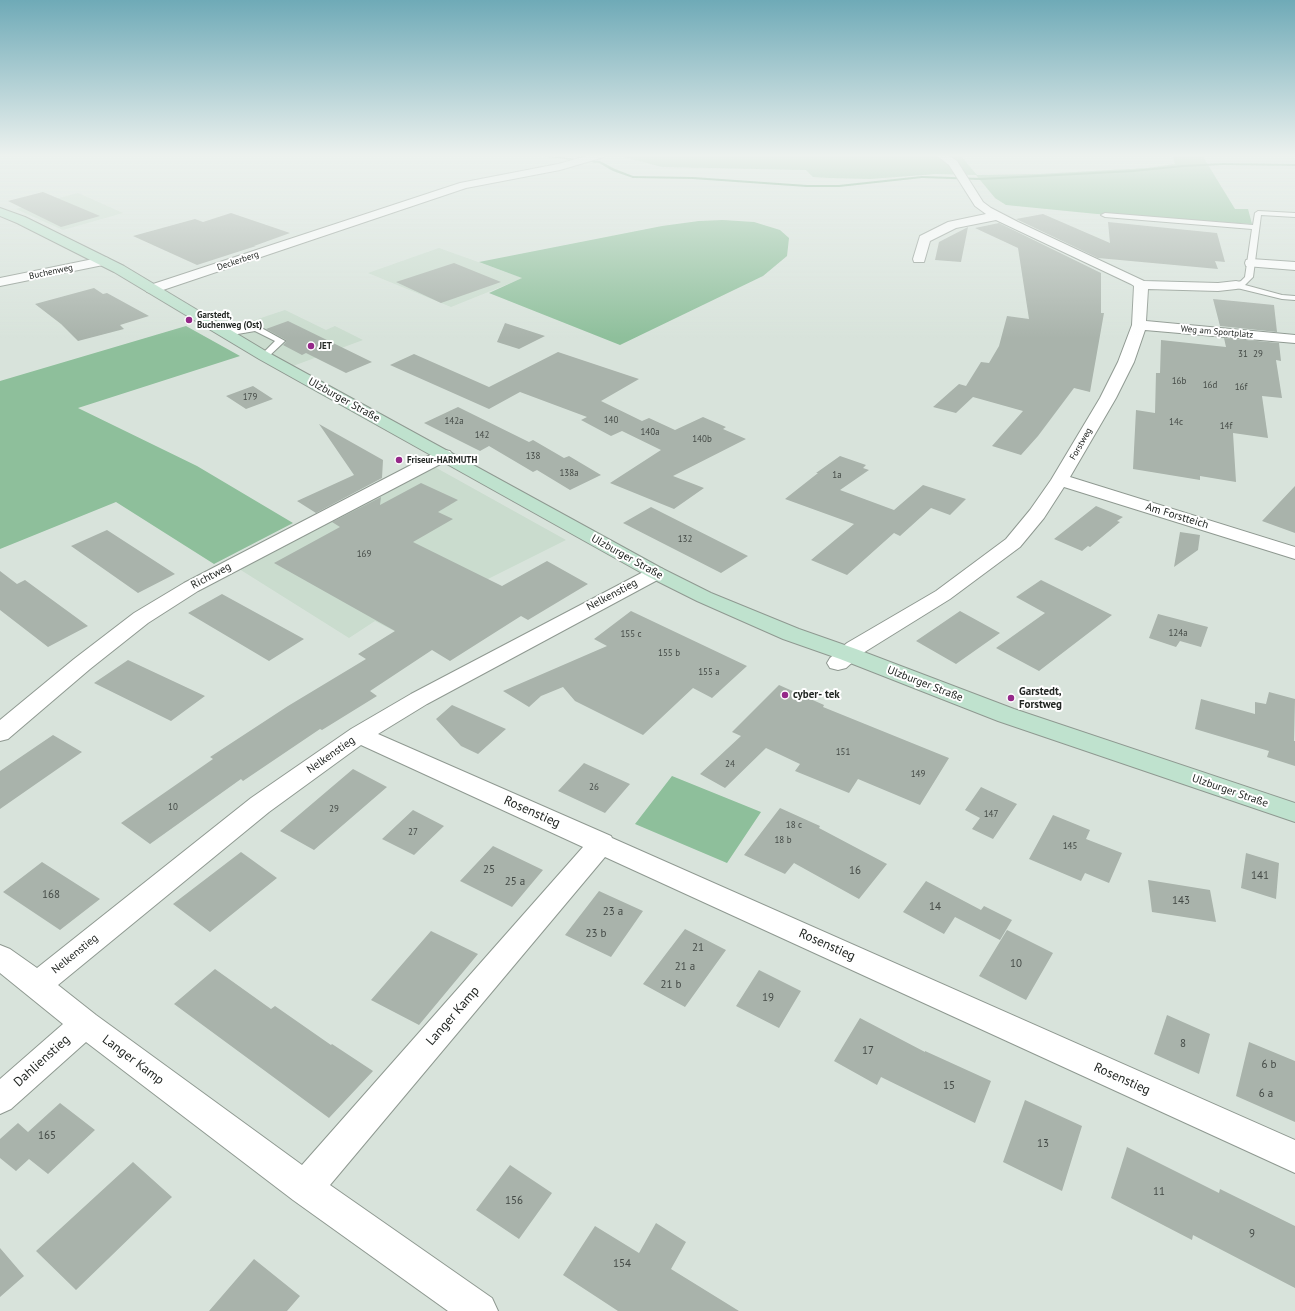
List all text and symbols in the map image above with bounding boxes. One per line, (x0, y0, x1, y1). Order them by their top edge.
street label: Deckerberg (216, 249, 260, 273)
street label: Buchenweg (28, 262, 74, 282)
place label: Garstedt, Buchenweg (Ost) (197, 310, 262, 331)
marker: Garstedt, Buchenweg (Ost) (184, 315, 194, 325)
street label: Weg am Sportplatz (1180, 323, 1254, 341)
marker: JET (306, 341, 316, 351)
place label: JET (319, 341, 332, 351)
house number: 31 (1238, 349, 1248, 359)
house number: 29 (1253, 349, 1263, 359)
street label: Ulzburger Straße (306, 375, 382, 425)
house number: 16b (1172, 376, 1186, 386)
house number: 16d (1203, 380, 1217, 390)
house number: 16f (1235, 382, 1247, 392)
house number: 179 (243, 392, 257, 402)
house number: 140 (604, 415, 618, 425)
house number: 142a (444, 416, 464, 426)
house number: 14c (1169, 417, 1183, 427)
house number: 14f (1220, 421, 1232, 431)
street label: Forstweg (1068, 426, 1094, 462)
house number: 140a (640, 427, 660, 437)
house number: 142 (475, 430, 489, 440)
house number: 140b (692, 434, 712, 444)
house number: 138 (526, 451, 540, 461)
marker: Friseur-HARMUTH (394, 455, 404, 465)
place label: Friseur-HARMUTH (407, 455, 477, 465)
house number: 138a (559, 468, 579, 478)
house number: 1a (832, 470, 842, 480)
street label: Am Forstteich (1144, 500, 1210, 532)
street label: Ulzburger Straße (589, 532, 665, 582)
house number: 132 (678, 534, 692, 544)
house number: 169 (357, 549, 371, 559)
street label: Richtweg (189, 560, 233, 592)
street label: Nelkenstieg (584, 576, 640, 614)
house number: 124a (1168, 628, 1188, 638)
house number: 155 c (620, 629, 642, 639)
house number: 155 b (658, 648, 680, 658)
street label: Ulzburger Straße (885, 664, 965, 704)
house number: 155 a (698, 667, 720, 677)
place label: Garstedt, Forstweg (1019, 685, 1062, 711)
place label: cyber- tek (793, 688, 840, 702)
marker: cyber- tek (780, 690, 790, 700)
marker: Garstedt, Forstweg (1006, 693, 1016, 703)
street label: Nelkenstieg (304, 734, 358, 776)
house number: 151 (836, 747, 850, 757)
house number: 24 (725, 759, 735, 769)
house number: 149 (911, 769, 925, 779)
street label: Ulzburger Straße (1190, 772, 1270, 810)
house number: 26 (589, 782, 599, 792)
street label: Rosenstieg (501, 793, 563, 831)
house number: 10 (168, 802, 178, 812)
house number: 29 (329, 804, 339, 814)
house number: 147 (984, 809, 998, 819)
house number: 18 c (786, 820, 802, 830)
house number: 27 (408, 827, 418, 837)
house number: 18 b (774, 835, 792, 845)
house number: 145 (1063, 841, 1077, 851)
house number: 25 (483, 863, 495, 877)
house number: 16 (849, 864, 861, 878)
house number: 141 (1251, 869, 1269, 883)
house number: 25 a (505, 875, 525, 889)
house number: 168 (42, 888, 60, 902)
house number: 143 (1172, 894, 1190, 908)
house number: 14 (929, 900, 941, 914)
house number: 23 a (603, 905, 623, 919)
street label: Rosenstieg (796, 926, 858, 964)
house number: 23 b (586, 927, 606, 941)
street label: Nelkenstieg (49, 931, 101, 977)
house number: 21 (692, 941, 704, 955)
house number: 10 (1010, 957, 1022, 971)
house number: 21 a (675, 960, 695, 974)
house number: 21 b (661, 978, 681, 992)
street label: Langer Kamp (423, 983, 483, 1049)
house number: 19 (762, 991, 774, 1005)
street label: Dahlienstieg (11, 1032, 73, 1090)
street label: Langer Kamp (99, 1032, 167, 1088)
house number: 8 (1180, 1037, 1186, 1051)
house number: 17 (862, 1044, 874, 1058)
house number: 6 b (1262, 1058, 1276, 1072)
street label: Rosenstieg (1091, 1060, 1153, 1098)
house number: 15 (943, 1079, 955, 1093)
house number: 6 a (1259, 1087, 1273, 1101)
house number: 165 (38, 1129, 56, 1143)
house number: 13 (1037, 1137, 1049, 1151)
house number: 11 (1153, 1185, 1165, 1199)
house number: 156 (505, 1194, 523, 1208)
house number: 9 (1249, 1227, 1255, 1241)
house number: 154 (613, 1257, 631, 1271)

